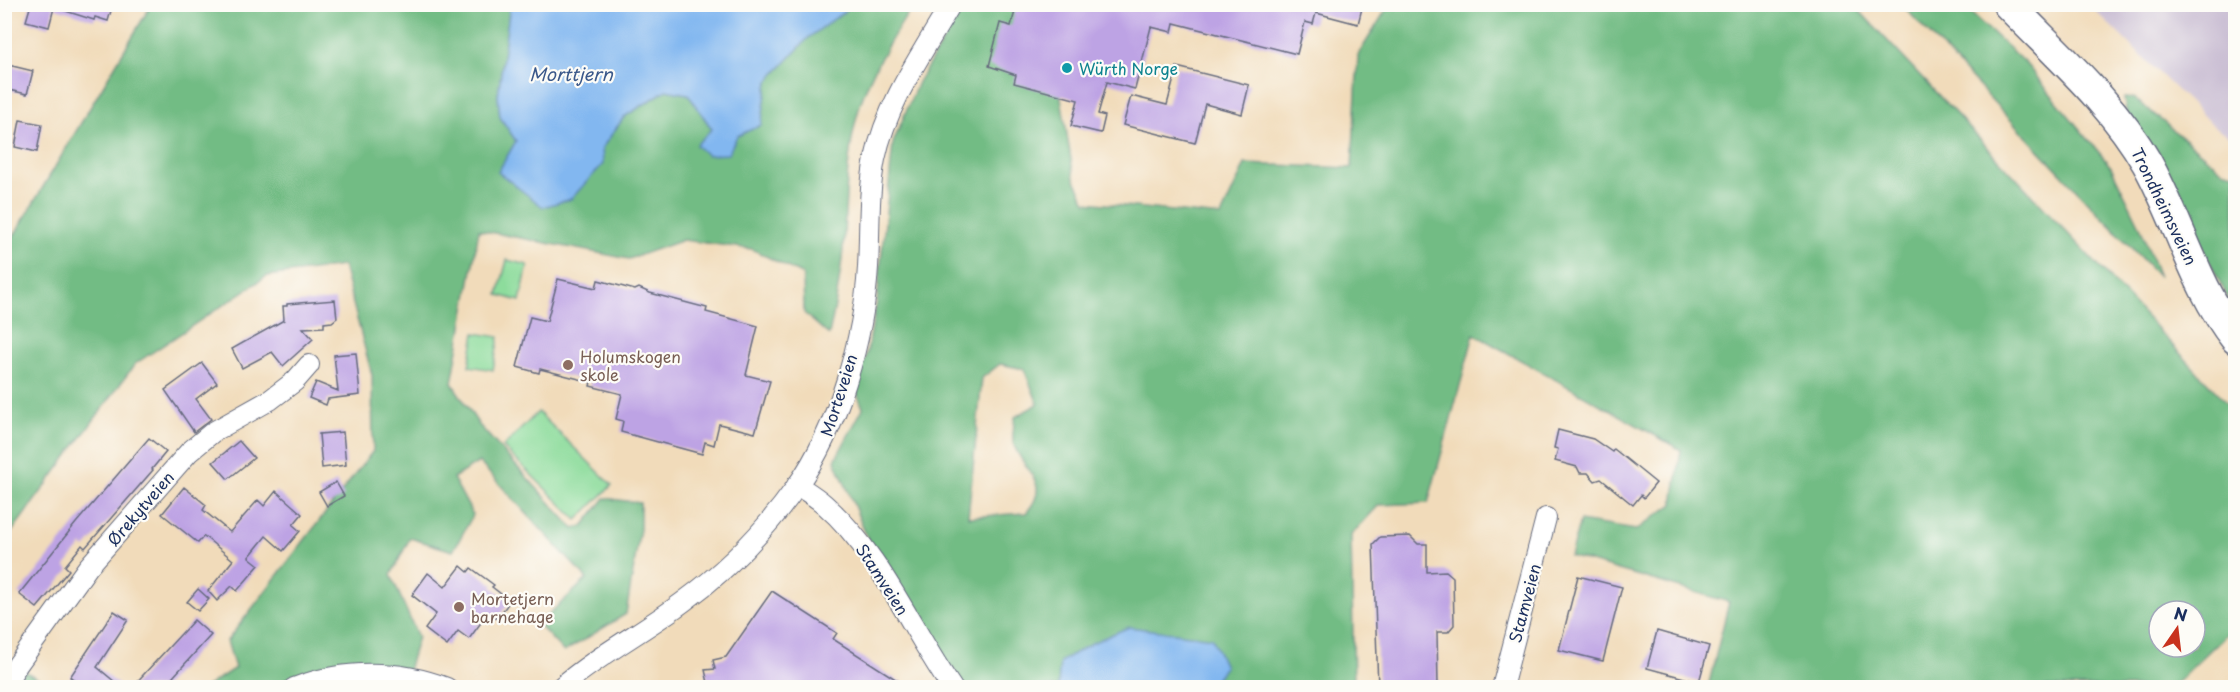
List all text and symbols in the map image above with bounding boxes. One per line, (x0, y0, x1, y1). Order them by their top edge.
place label: Würth Norge (1079, 56, 1178, 80)
water label: Morttjern (529, 60, 613, 87)
marker: Würth Norge (1060, 61, 1074, 75)
street label: Trondheimsveien (2126, 143, 2204, 269)
place label: Holumskogen skole (580, 344, 681, 386)
street label: Morteveien (813, 351, 863, 439)
marker: Holumskogen skole (561, 358, 575, 372)
street label: Ørekytveien (101, 465, 179, 551)
street label: Stamveien (851, 538, 915, 620)
street label: Stamveien (1502, 561, 1546, 645)
place label: Mortetjern barnehage (471, 586, 554, 628)
north arrow (2147, 599, 2207, 659)
marker: Mortetjern barnehage (452, 600, 466, 614)
text: N (2172, 600, 2190, 627)

